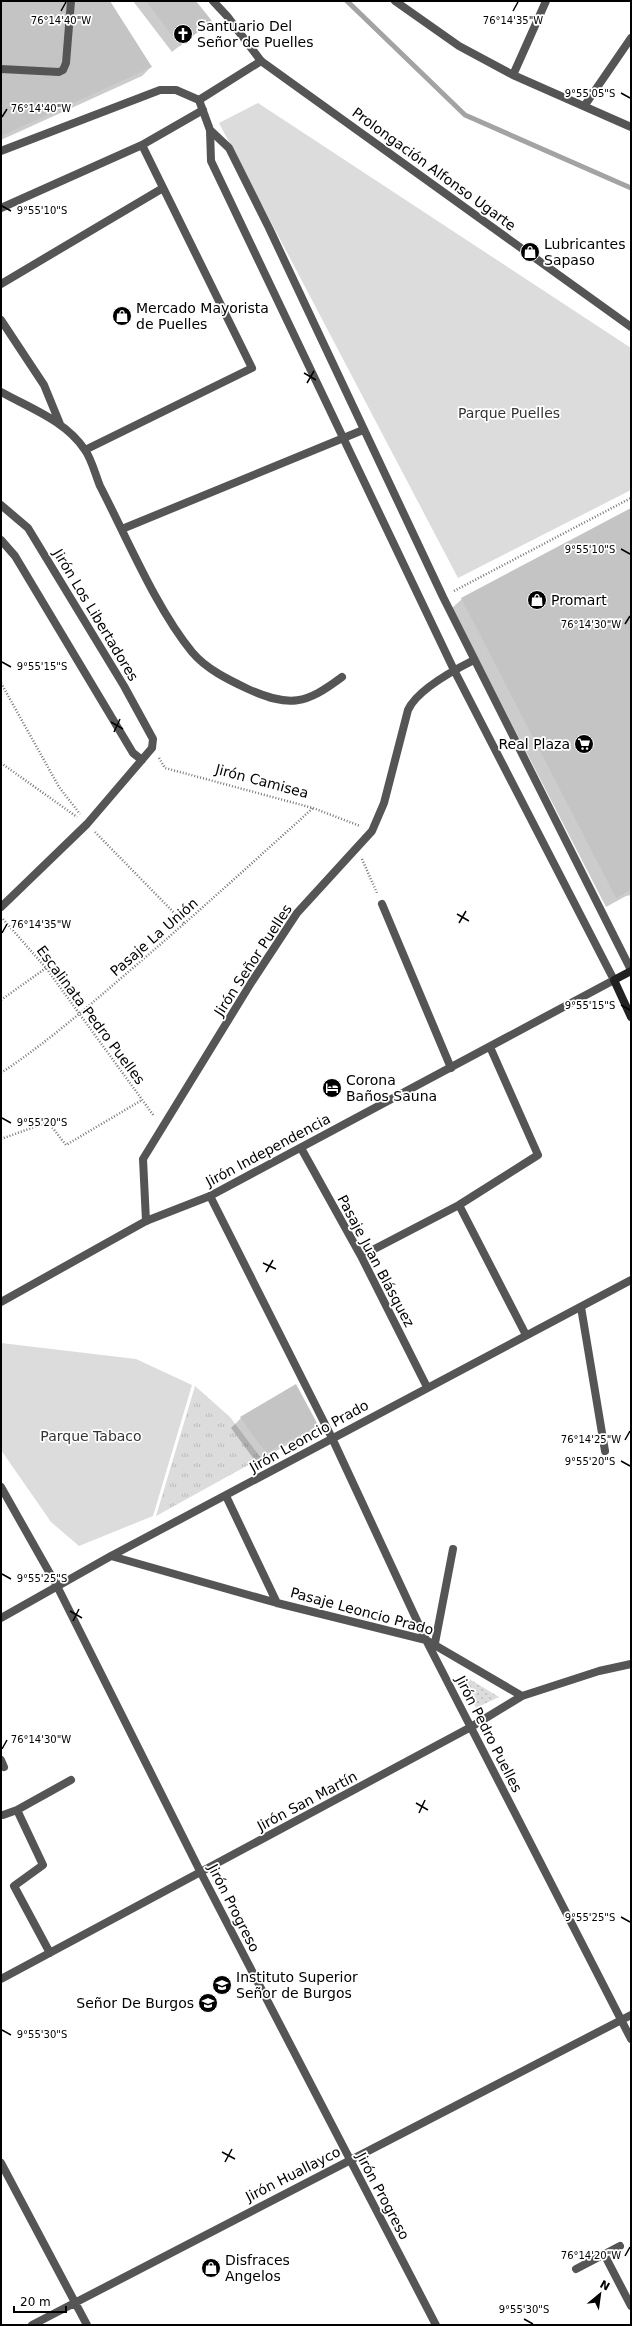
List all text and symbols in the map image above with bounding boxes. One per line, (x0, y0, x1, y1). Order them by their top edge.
text: 76°14'40"W (31, 15, 91, 26)
text: 76°14'35"W (483, 15, 543, 26)
place label: Santuario Del Señor de Puelles (197, 18, 313, 50)
church icon: Santuario Del Señor de Puelles (172, 23, 194, 45)
text: 9°55'05"S (565, 88, 615, 99)
text: 76°14'40"W (11, 103, 71, 114)
street label: Prolongación Alfonso Ugarte (349, 104, 519, 234)
text: 9°55'10"S (17, 205, 67, 216)
place label: Lubricantes Sapaso (544, 236, 626, 268)
shop icon: Lubricantes Sapaso (519, 241, 541, 263)
place label: Mercado Mayorista de Puelles (136, 300, 269, 332)
shop icon: Mercado Mayorista de Puelles (111, 305, 133, 327)
park label: Parque Puelles (458, 405, 560, 421)
text: 9°55'10"S (565, 544, 615, 555)
street label: Jirón Los Libertadores (50, 545, 142, 684)
shop icon: Promart (526, 589, 548, 611)
place label: Promart (551, 592, 607, 608)
text: 76°14'30"W (561, 619, 621, 630)
text: 9°55'15"S (17, 661, 67, 672)
supermarket icon: Real Plaza (573, 733, 595, 755)
place label: Real Plaza (499, 736, 570, 752)
street label: Jirón Camisea (213, 761, 310, 801)
street label: Pasaje La Unión (107, 895, 201, 979)
street label: Jirón Señor Puelles (210, 901, 295, 1020)
text: 76°14'35"W (11, 919, 71, 930)
street label: Escalinata Pedro Puelles (34, 943, 148, 1087)
text: 9°55'15"S (565, 1000, 615, 1011)
place label: Corona Baños Sauna (346, 1072, 437, 1104)
hotel icon: Corona Baños Sauna (321, 1077, 343, 1099)
street label: Jirón Independencia (202, 1110, 333, 1190)
text: 9°55'20"S (17, 1117, 67, 1128)
street label: Pasaje Juan Blásquez (334, 1192, 418, 1330)
street label: Jirón Leoncio Prado (246, 1397, 371, 1476)
park label: Parque Tabaco (40, 1428, 142, 1444)
text: 76°14'25"W (561, 1434, 621, 1445)
text: 9°55'20"S (565, 1456, 615, 1467)
text: 9°55'25"S (17, 1573, 67, 1584)
street label: Pasaje Leoncio Prado (289, 1584, 435, 1638)
street label: Jirón Pedro Puelles (452, 1672, 525, 1795)
text: 76°14'30"W (11, 1734, 71, 1745)
street label: Jirón San Martín (253, 1768, 360, 1835)
street label: Jirón Progreso (205, 1861, 263, 1955)
text: 9°55'25"S (565, 1912, 615, 1923)
place label: Instituto Superior Señor de Burgos (236, 1969, 358, 2001)
school or university icon: Instituto Superior Señor de Burgos (211, 1974, 233, 1996)
school or university icon: Señor De Burgos (197, 1992, 219, 2014)
place label: Señor De Burgos (76, 1995, 194, 2011)
text: 9°55'30"S (17, 2029, 67, 2040)
street label: Jirón Huallayco (242, 2143, 343, 2205)
street label: Jirón Progreso (353, 2149, 413, 2242)
text: 76°14'20"W (561, 2250, 621, 2261)
place label: Disfraces Angelos (225, 2252, 290, 2284)
shop icon: Disfraces Angelos (200, 2257, 222, 2279)
north arrow (580, 2274, 620, 2314)
text: N (597, 2278, 612, 2294)
scale bar (14, 2288, 66, 2314)
text: 20 m (20, 2295, 51, 2309)
text: 9°55'30"S (499, 2304, 549, 2315)

